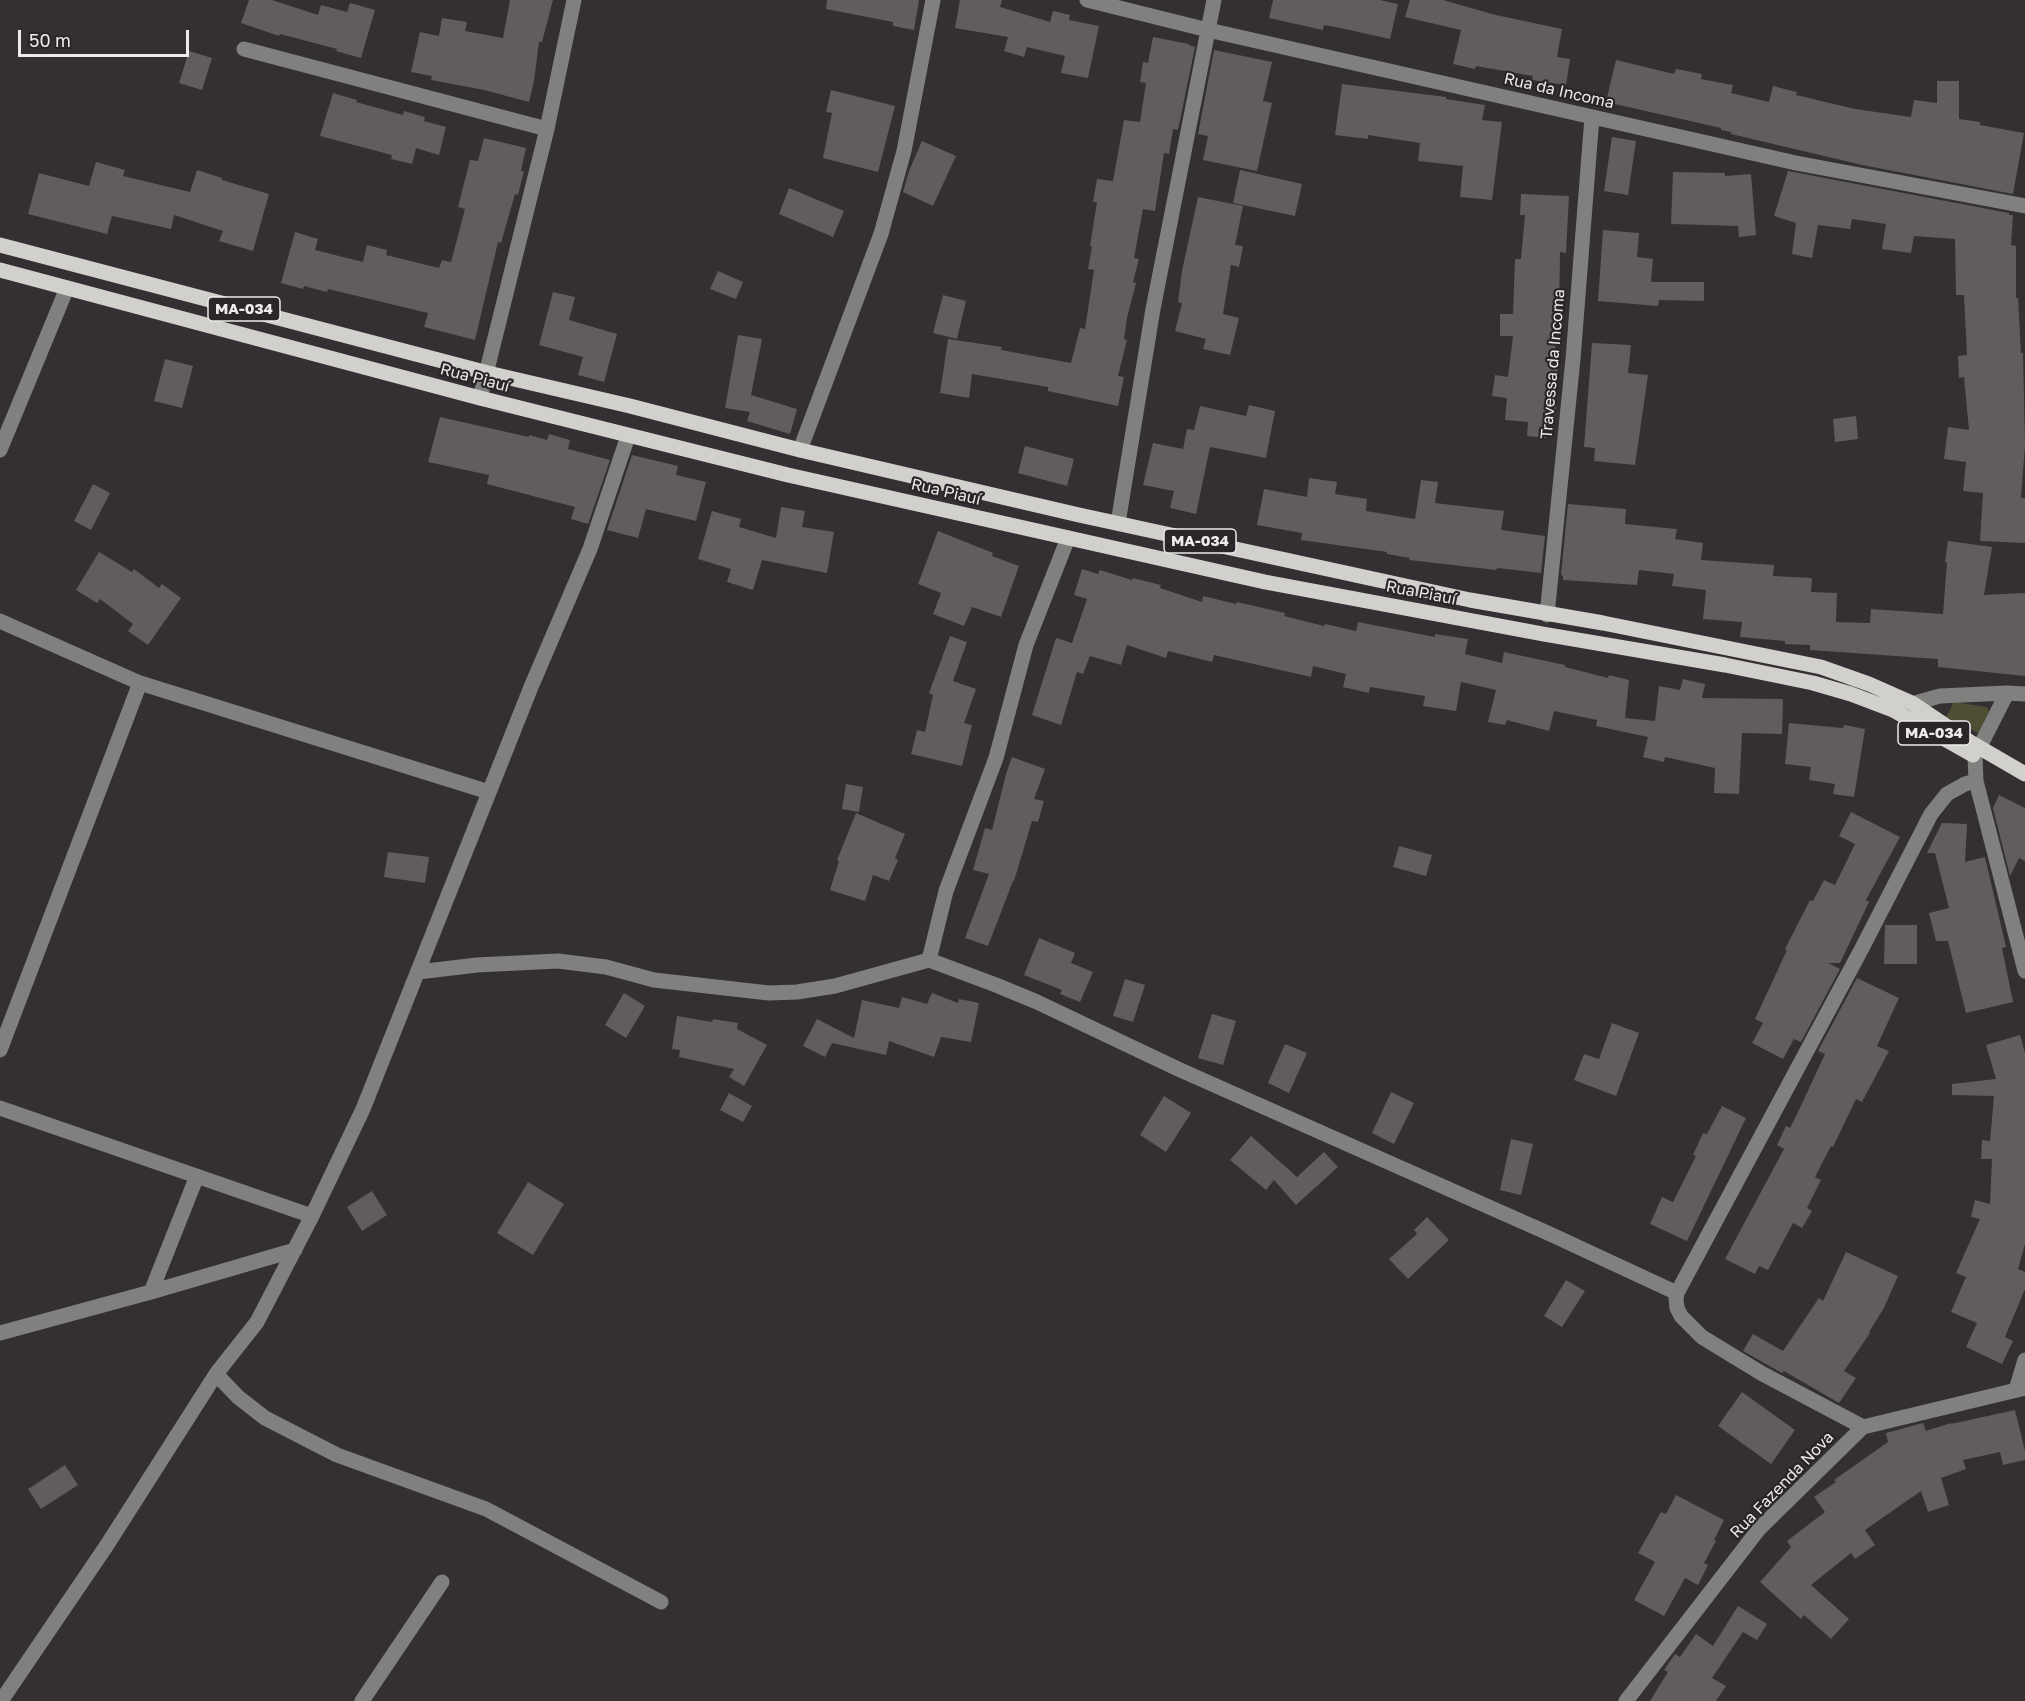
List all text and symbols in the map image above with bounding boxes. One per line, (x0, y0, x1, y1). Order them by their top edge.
scale bar (21, 18, 192, 56)
text: 50 m (29, 29, 71, 51)
street label: Rua da Incoma (1502, 69, 1616, 113)
street label: Travessa da Incoma (1537, 288, 1569, 440)
road number: MA-034 (208, 297, 280, 321)
street label: Rua Piauí (438, 360, 512, 396)
street label: Rua Piauí (909, 475, 983, 509)
road number: MA-034 (1164, 529, 1236, 553)
street label: Rua Piauí (1384, 577, 1458, 609)
road number: MA-034 (1898, 721, 1970, 745)
street label: Rua Fazenda Nova (1726, 1428, 1838, 1542)

